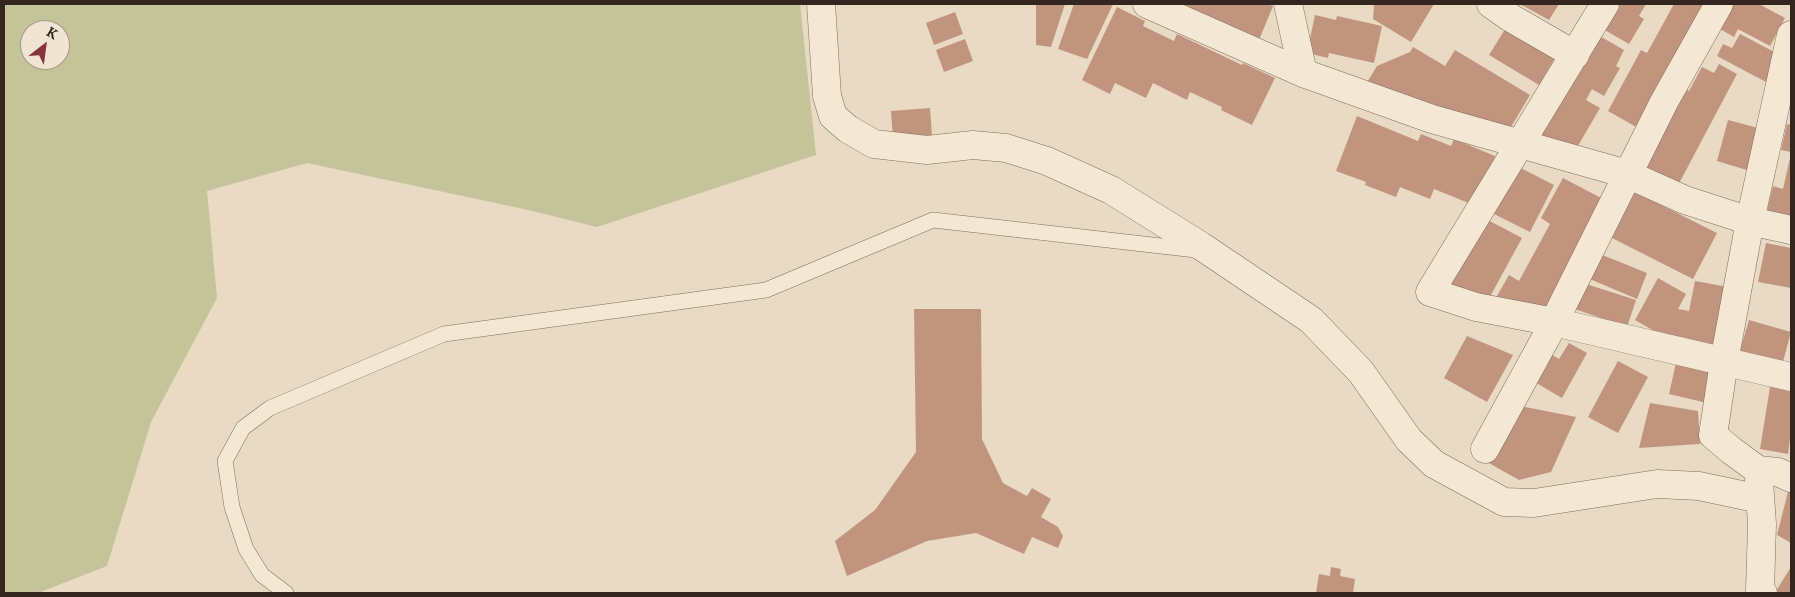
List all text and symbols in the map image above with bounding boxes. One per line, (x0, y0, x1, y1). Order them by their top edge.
north arrow (20, 20, 70, 70)
text: K (43, 23, 61, 43)

